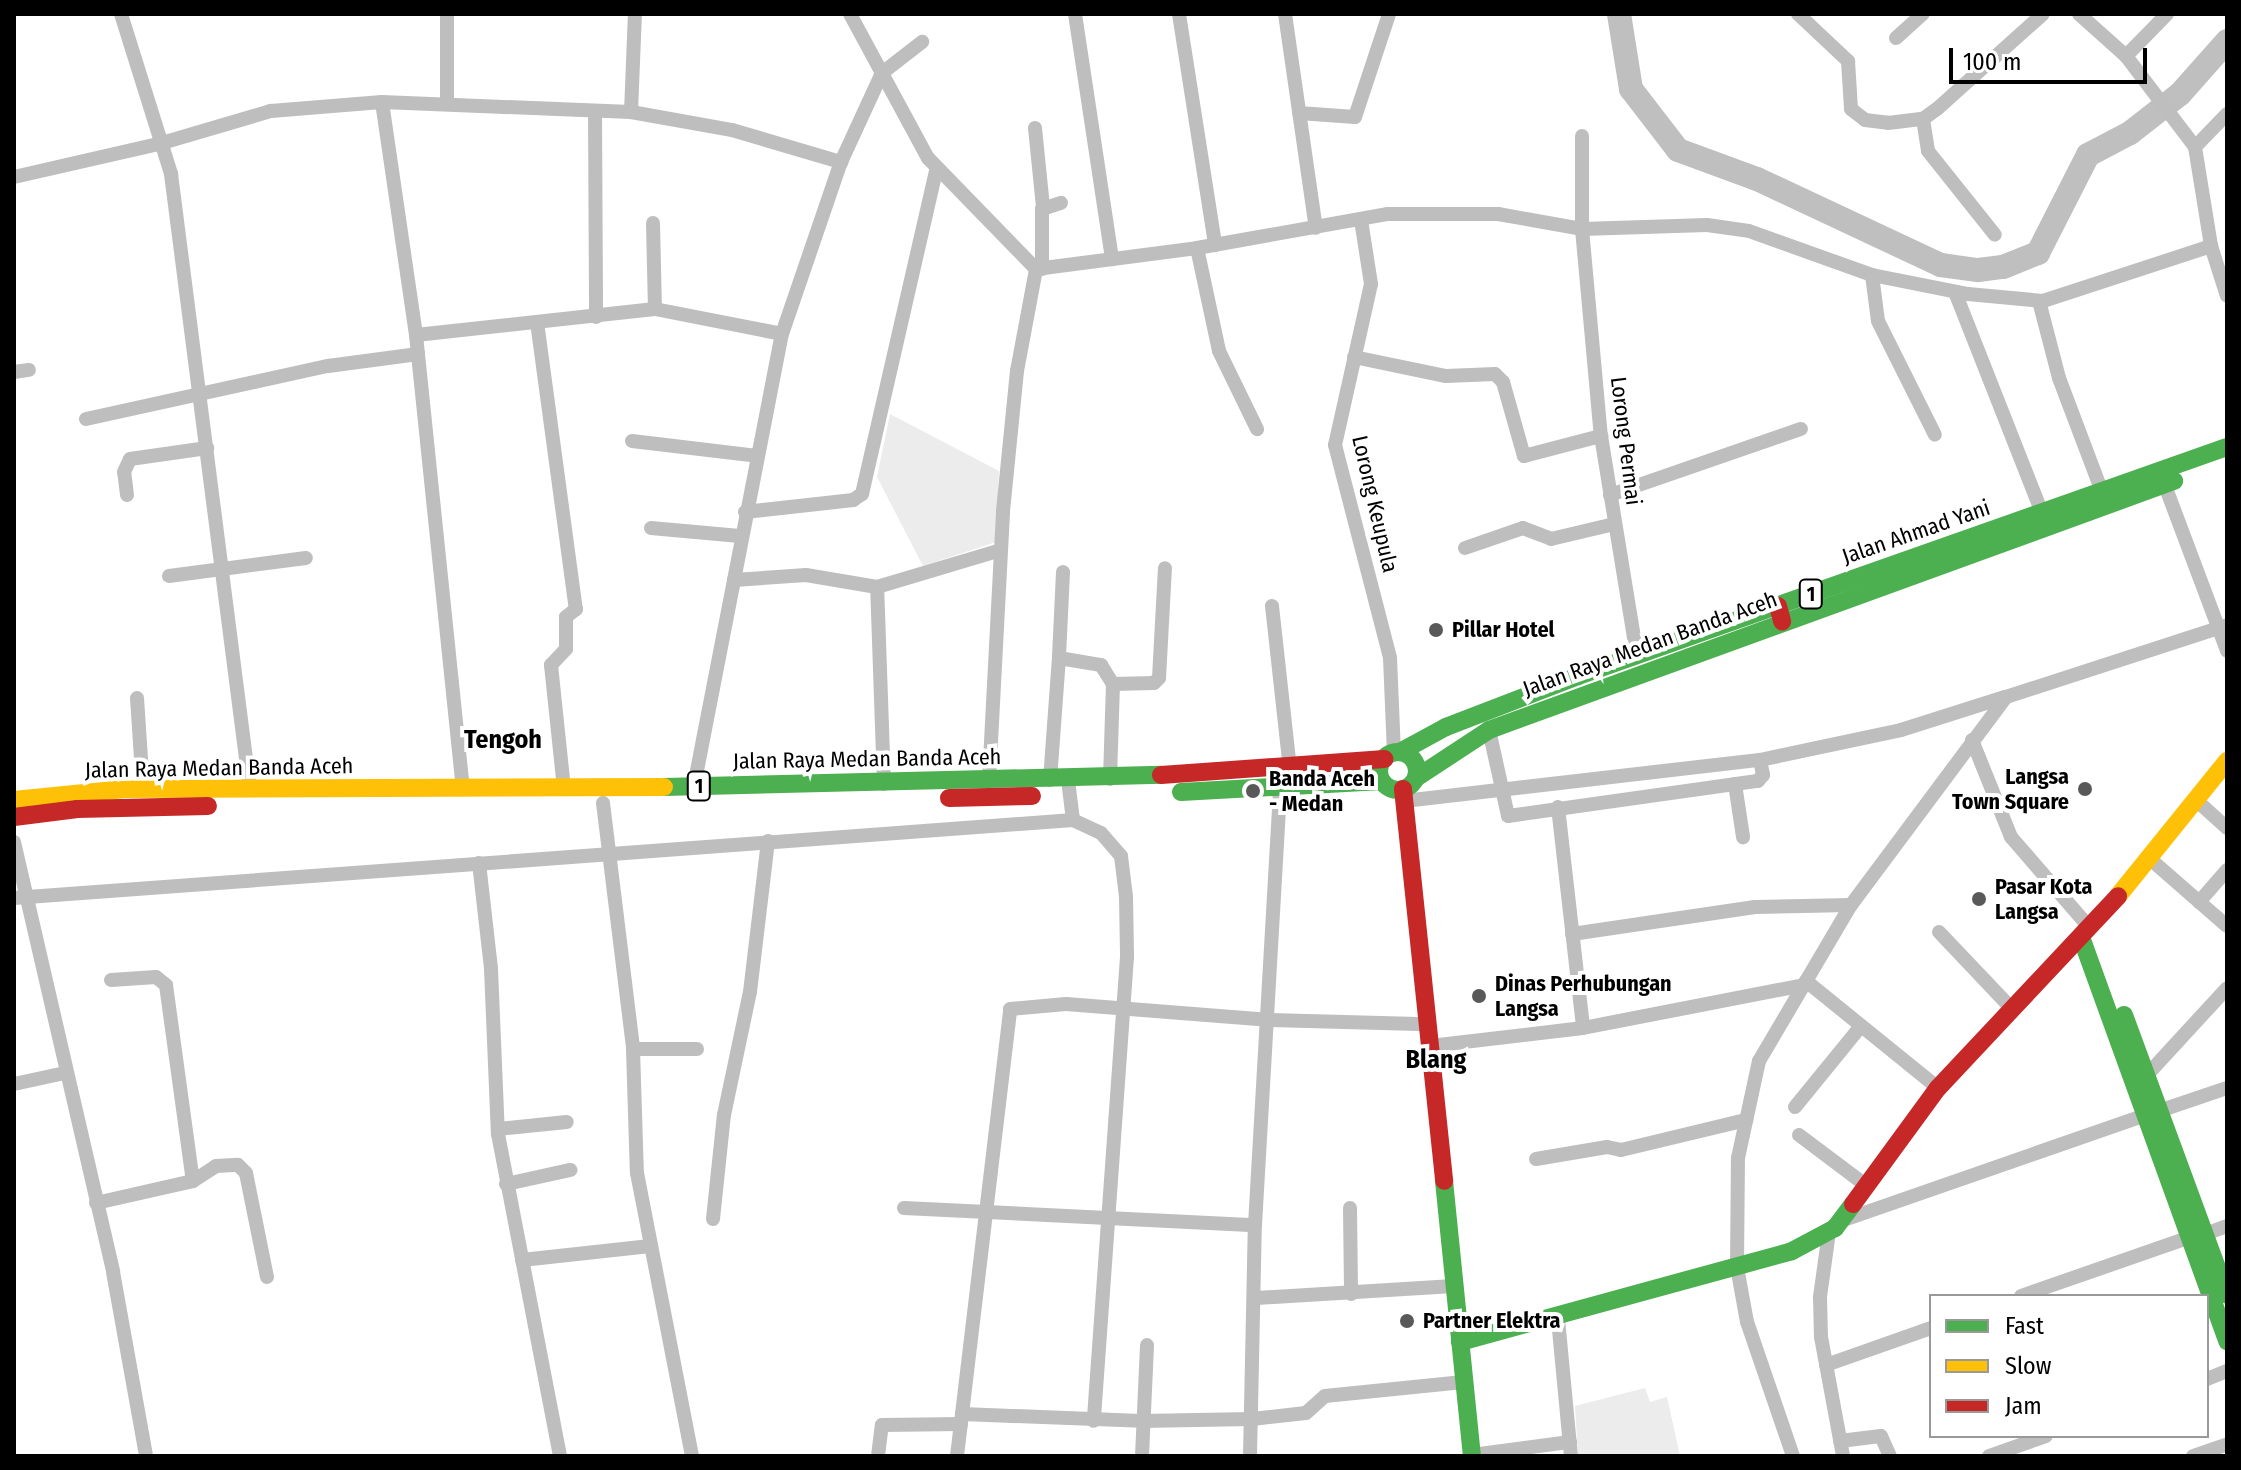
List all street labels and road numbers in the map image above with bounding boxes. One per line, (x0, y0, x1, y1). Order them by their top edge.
street label: Lorong Permai (1605, 375, 1647, 507)
street label: Lorong Keupula (1346, 433, 1404, 575)
street label: Jalan Ahmad Yani (1839, 494, 1993, 570)
road number: 1 (1797, 578, 1825, 610)
street label: Jalan Raya Medan Banda Aceh (1519, 586, 1781, 702)
street label: Jalan Raya Medan Banda Aceh (733, 743, 1001, 775)
street label: Jalan Raya Medan Banda Aceh (85, 752, 353, 784)
road number: 1 (685, 770, 713, 802)

